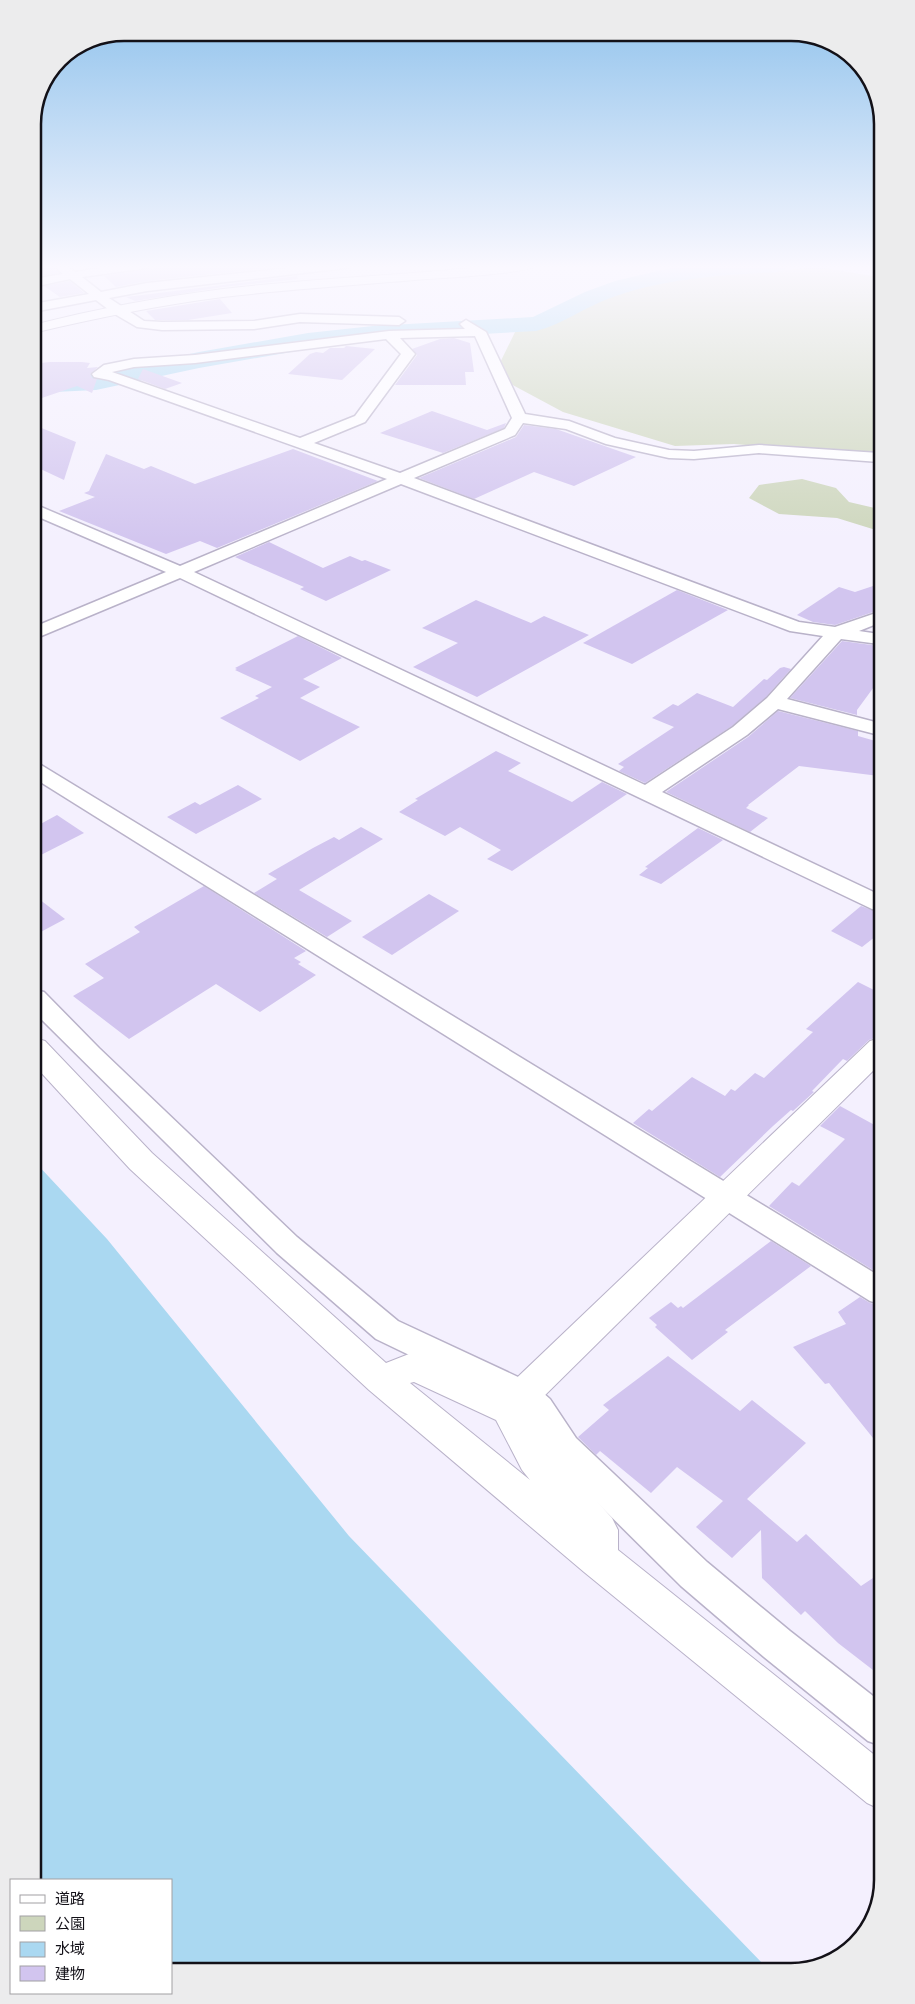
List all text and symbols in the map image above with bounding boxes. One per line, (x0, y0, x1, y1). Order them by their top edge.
legend (10, 1879, 172, 1994)
text: 道路 (55, 1889, 85, 1907)
text: 公園 (55, 1914, 85, 1932)
text: 水域 (55, 1939, 85, 1957)
text: 建物 (55, 1964, 85, 1982)

